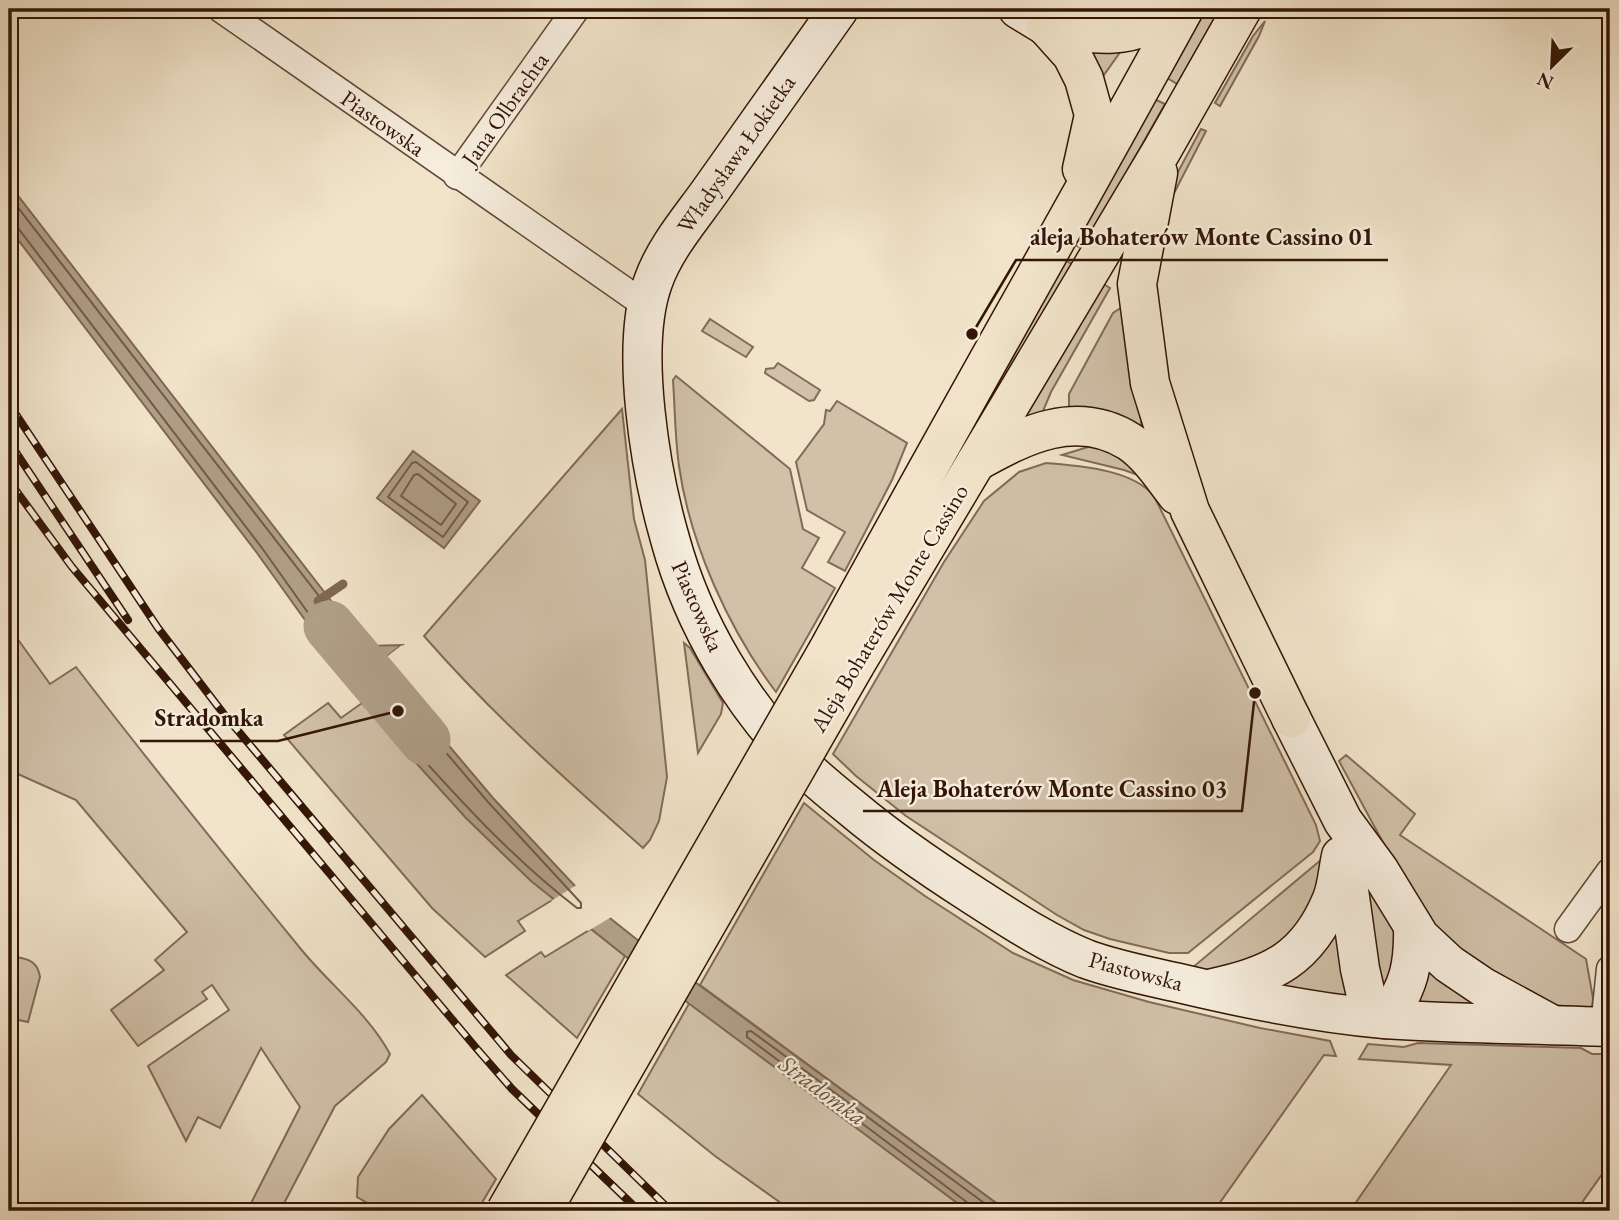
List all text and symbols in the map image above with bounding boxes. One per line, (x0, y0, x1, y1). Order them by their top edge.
north arrow (1518, 32, 1588, 102)
street label: Jana Olbrachta (454, 46, 556, 173)
text: N (1533, 66, 1557, 96)
street label: Władysława Łokietka (670, 68, 802, 239)
street label: Piastowska (335, 83, 432, 163)
callout: aleja Bohaterów Monte Cassino 01 (1016, 215, 1388, 260)
text: aleja Bohaterów Monte Cassino 01 (1030, 221, 1374, 253)
street label: Aleja Bohaterów Monte Cassino (802, 478, 975, 738)
street label: Piastowska (665, 556, 732, 657)
callout: Stradomka (140, 696, 278, 741)
text: Stradomka (154, 702, 264, 733)
callout: Aleja Bohaterów Monte Cassino 03 (863, 766, 1242, 811)
text: Aleja Bohaterów Monte Cassino 03 (876, 773, 1227, 805)
street label: Piastowska (1086, 944, 1187, 998)
water label: Stradomka (772, 1047, 873, 1132)

